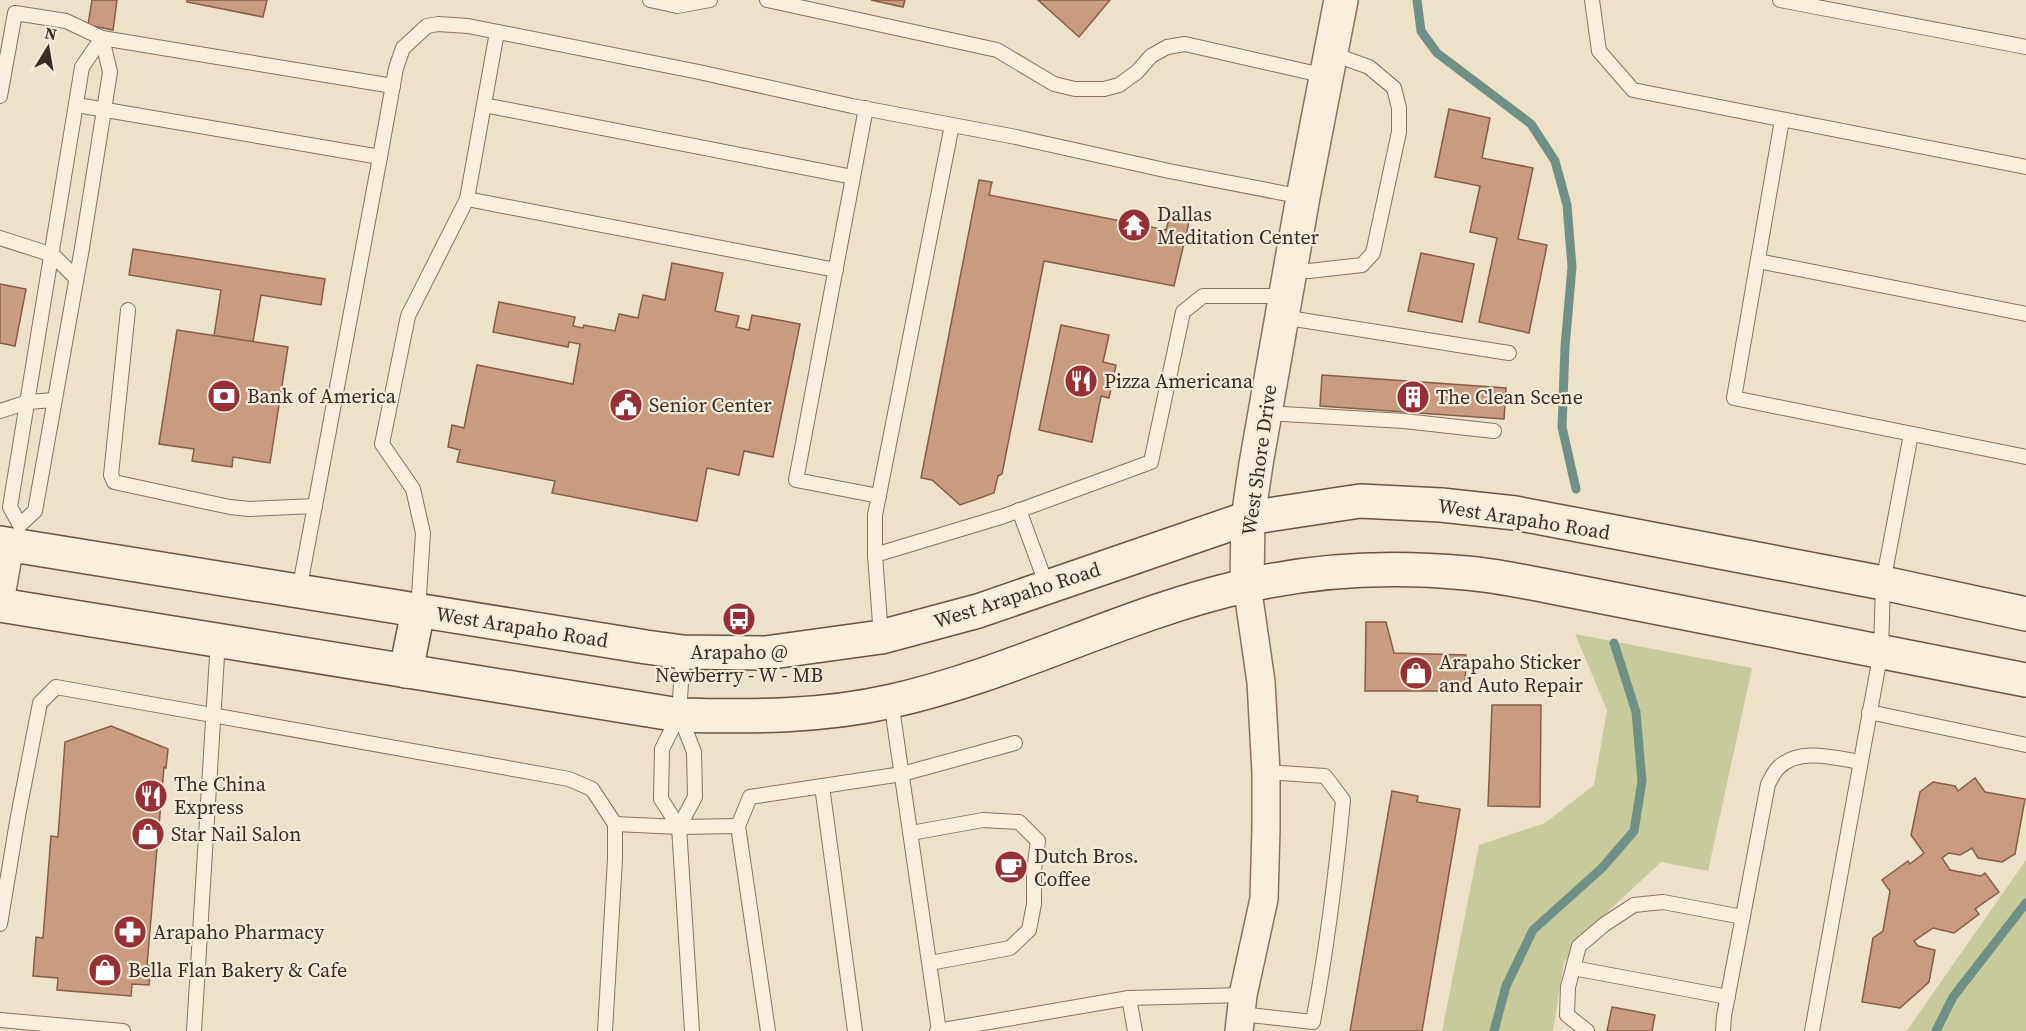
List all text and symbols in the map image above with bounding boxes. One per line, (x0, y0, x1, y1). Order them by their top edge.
north arrow (18, 18, 78, 78)
text: N (43, 21, 59, 45)
place label: Dallas Meditation Center (1157, 200, 1320, 251)
temple icon: Dallas Meditation Center (1116, 207, 1152, 243)
restaurant icon: Pizza Americana (1063, 363, 1099, 399)
place label: Pizza Americana (1104, 367, 1254, 395)
bank icon: Bank of America (206, 378, 242, 414)
building icon: The Clean Scene (1395, 379, 1431, 415)
place label: Bank of America (247, 382, 397, 410)
street label: West Shore Drive (1235, 383, 1283, 537)
place label: The Clean Scene (1436, 383, 1583, 411)
public building icon: Senior Center (608, 387, 644, 423)
place label: Senior Center (649, 391, 772, 419)
street label: West Arapaho Road (1436, 492, 1613, 547)
street label: West Arapaho Road (930, 555, 1105, 635)
street label: West Arapaho Road (434, 600, 611, 655)
bus stop icon: Arapaho @ Newberry - W - MB (721, 601, 757, 637)
place label: Arapaho @ Newberry - W - MB (655, 638, 823, 689)
place label: Arapaho Sticker and Auto Repair (1439, 648, 1583, 699)
shop icon: Arapaho Sticker and Auto Repair (1398, 655, 1434, 691)
place label: The China Express (174, 770, 267, 821)
restaurant icon: The China Express (133, 778, 169, 814)
shop icon: Star Nail Salon (130, 816, 166, 852)
place label: Star Nail Salon (171, 820, 301, 848)
place label: Dutch Bros. Coffee (1034, 842, 1139, 893)
cafe icon: Dutch Bros. Coffee (993, 849, 1029, 885)
pharmacy icon: Arapaho Pharmacy (112, 914, 148, 950)
place label: Arapaho Pharmacy (153, 918, 325, 946)
shop icon: Bella Flan Bakery & Cafe (87, 952, 123, 988)
place label: Bella Flan Bakery & Cafe (128, 956, 347, 984)

